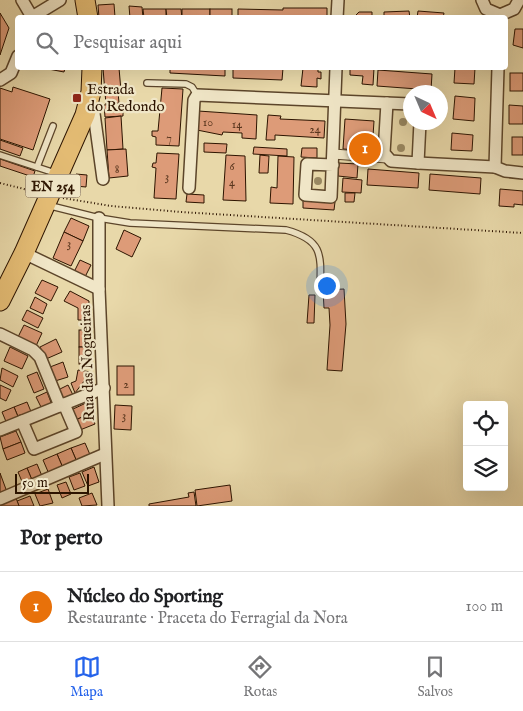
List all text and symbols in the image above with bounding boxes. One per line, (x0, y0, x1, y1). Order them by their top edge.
search box (15, 15, 508, 70)
icon: search (33, 29, 61, 57)
text: Pesquisar aqui (73, 31, 182, 55)
place label: Estrada do Redondo (87, 80, 165, 116)
north arrow (403, 85, 448, 130)
marker: Estrada do Redondo (71, 92, 83, 104)
house number: 10 (203, 115, 213, 130)
house number: 14 (232, 117, 242, 132)
house number: 24 (309, 122, 321, 137)
pin: 1 (349, 130, 381, 168)
house number: 7 (166, 131, 172, 146)
house number: 6 (229, 159, 235, 174)
house number: 8 (115, 162, 120, 177)
house number: 3 (165, 169, 169, 184)
road number: EN 254 (26, 175, 80, 198)
house number: 4 (229, 175, 235, 190)
house number: 3 (67, 236, 71, 251)
your location (314, 273, 340, 299)
street label: Rua das Nogueiras (76, 304, 99, 422)
house number: 2 (123, 377, 129, 392)
map controls (463, 401, 508, 491)
button: locate (463, 401, 508, 446)
house number: 3 (122, 408, 126, 423)
button: layers (463, 446, 508, 491)
scale bar (15, 471, 89, 494)
text: 50 m (22, 474, 48, 492)
text: Por perto (20, 525, 102, 552)
text: Núcleo do Sporting (67, 585, 223, 609)
text: 1 (33, 597, 39, 617)
text: 100 m (466, 597, 503, 617)
text: Restaurante · Praceta do Ferragial da Nora (67, 609, 348, 629)
tab: Mapa (70, 653, 103, 701)
tab: Rotas (243, 653, 277, 701)
tab: Salvos (417, 653, 453, 701)

